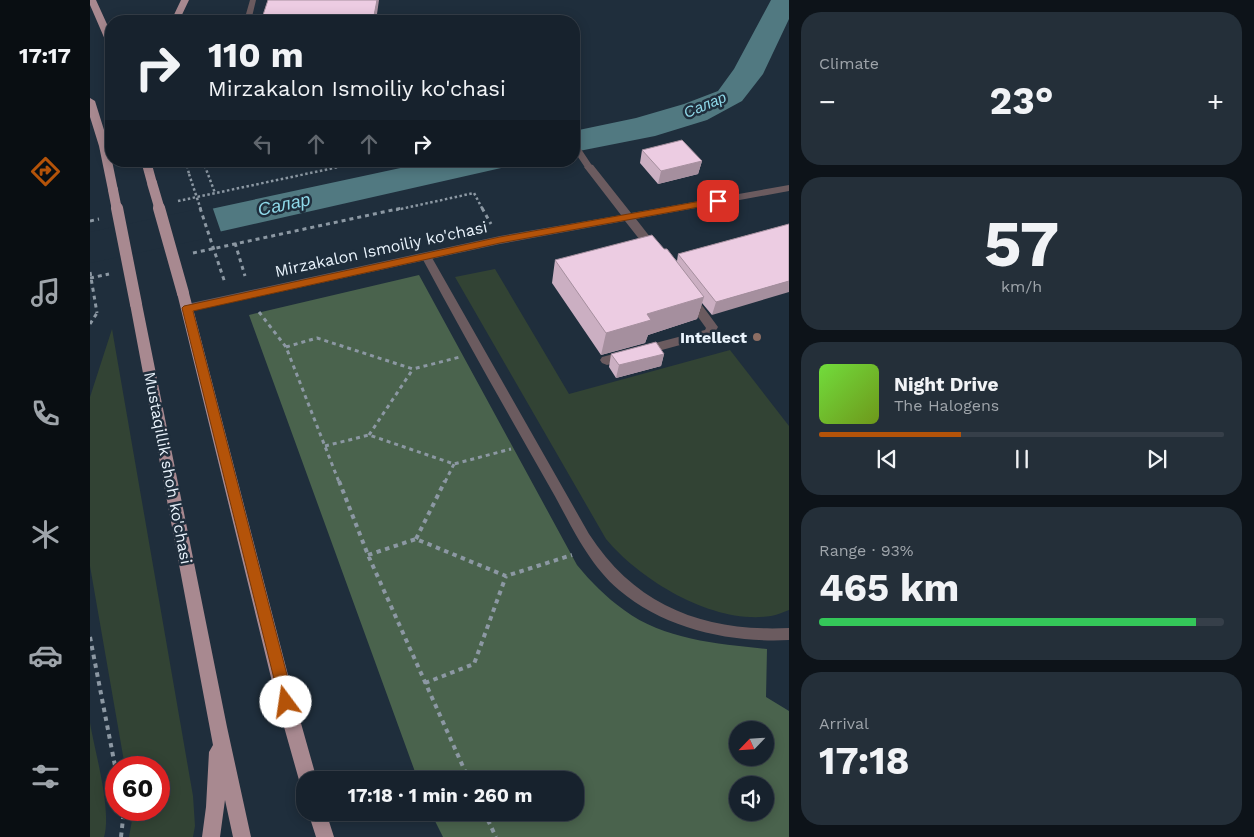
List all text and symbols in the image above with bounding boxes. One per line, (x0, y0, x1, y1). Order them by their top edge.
text: 110 m (208, 34, 304, 76)
icon: right (125, 35, 190, 100)
text: 17:17 (19, 43, 71, 68)
text: Climate (819, 54, 879, 73)
text: Mirzakalon Ismoiliy ko'chasi (208, 76, 506, 101)
text: 23° (990, 79, 1054, 123)
text: − (819, 85, 836, 118)
text: + (1207, 85, 1224, 118)
water label: Салар (681, 88, 729, 122)
icon: left (249, 130, 277, 158)
icon: ahead (302, 130, 330, 158)
icon: ahead (355, 130, 383, 158)
icon: right (408, 130, 436, 158)
icon: directions (28, 154, 63, 189)
pin (697, 180, 739, 222)
icon: arrive (704, 187, 732, 215)
water label: Салар (256, 188, 312, 220)
text: 57 (984, 206, 1059, 282)
street label: Mirzakalon Ismoiliy ko'chasi (273, 217, 489, 281)
icon: music (28, 275, 63, 310)
text: km/h (1001, 277, 1042, 296)
place label: Intellect (680, 328, 747, 347)
marker: Intellect (751, 331, 763, 343)
street label: Mustaqillik shoh ko'chasi (140, 370, 196, 566)
text: Night Drive (894, 373, 999, 396)
icon: phone (28, 396, 63, 431)
text: The Halogens (894, 396, 999, 415)
icon: previous (873, 445, 901, 473)
icon: pause (1008, 445, 1036, 473)
icon: next (1143, 445, 1171, 473)
icon: climate (28, 517, 63, 552)
text: Range · 93% (819, 541, 913, 560)
text: 465 km (819, 566, 959, 610)
icon: car (28, 638, 63, 673)
position arrow (259, 675, 311, 727)
text: Arrival (819, 714, 869, 733)
north arrow (729, 721, 774, 766)
map controls (729, 721, 774, 821)
text: 17:18 (819, 739, 909, 783)
speed limit sign: 60 (105, 756, 170, 821)
icon: filters (28, 759, 63, 794)
button: sound (729, 776, 774, 821)
text: 17:18 · 1 min · 260 m (348, 784, 532, 807)

